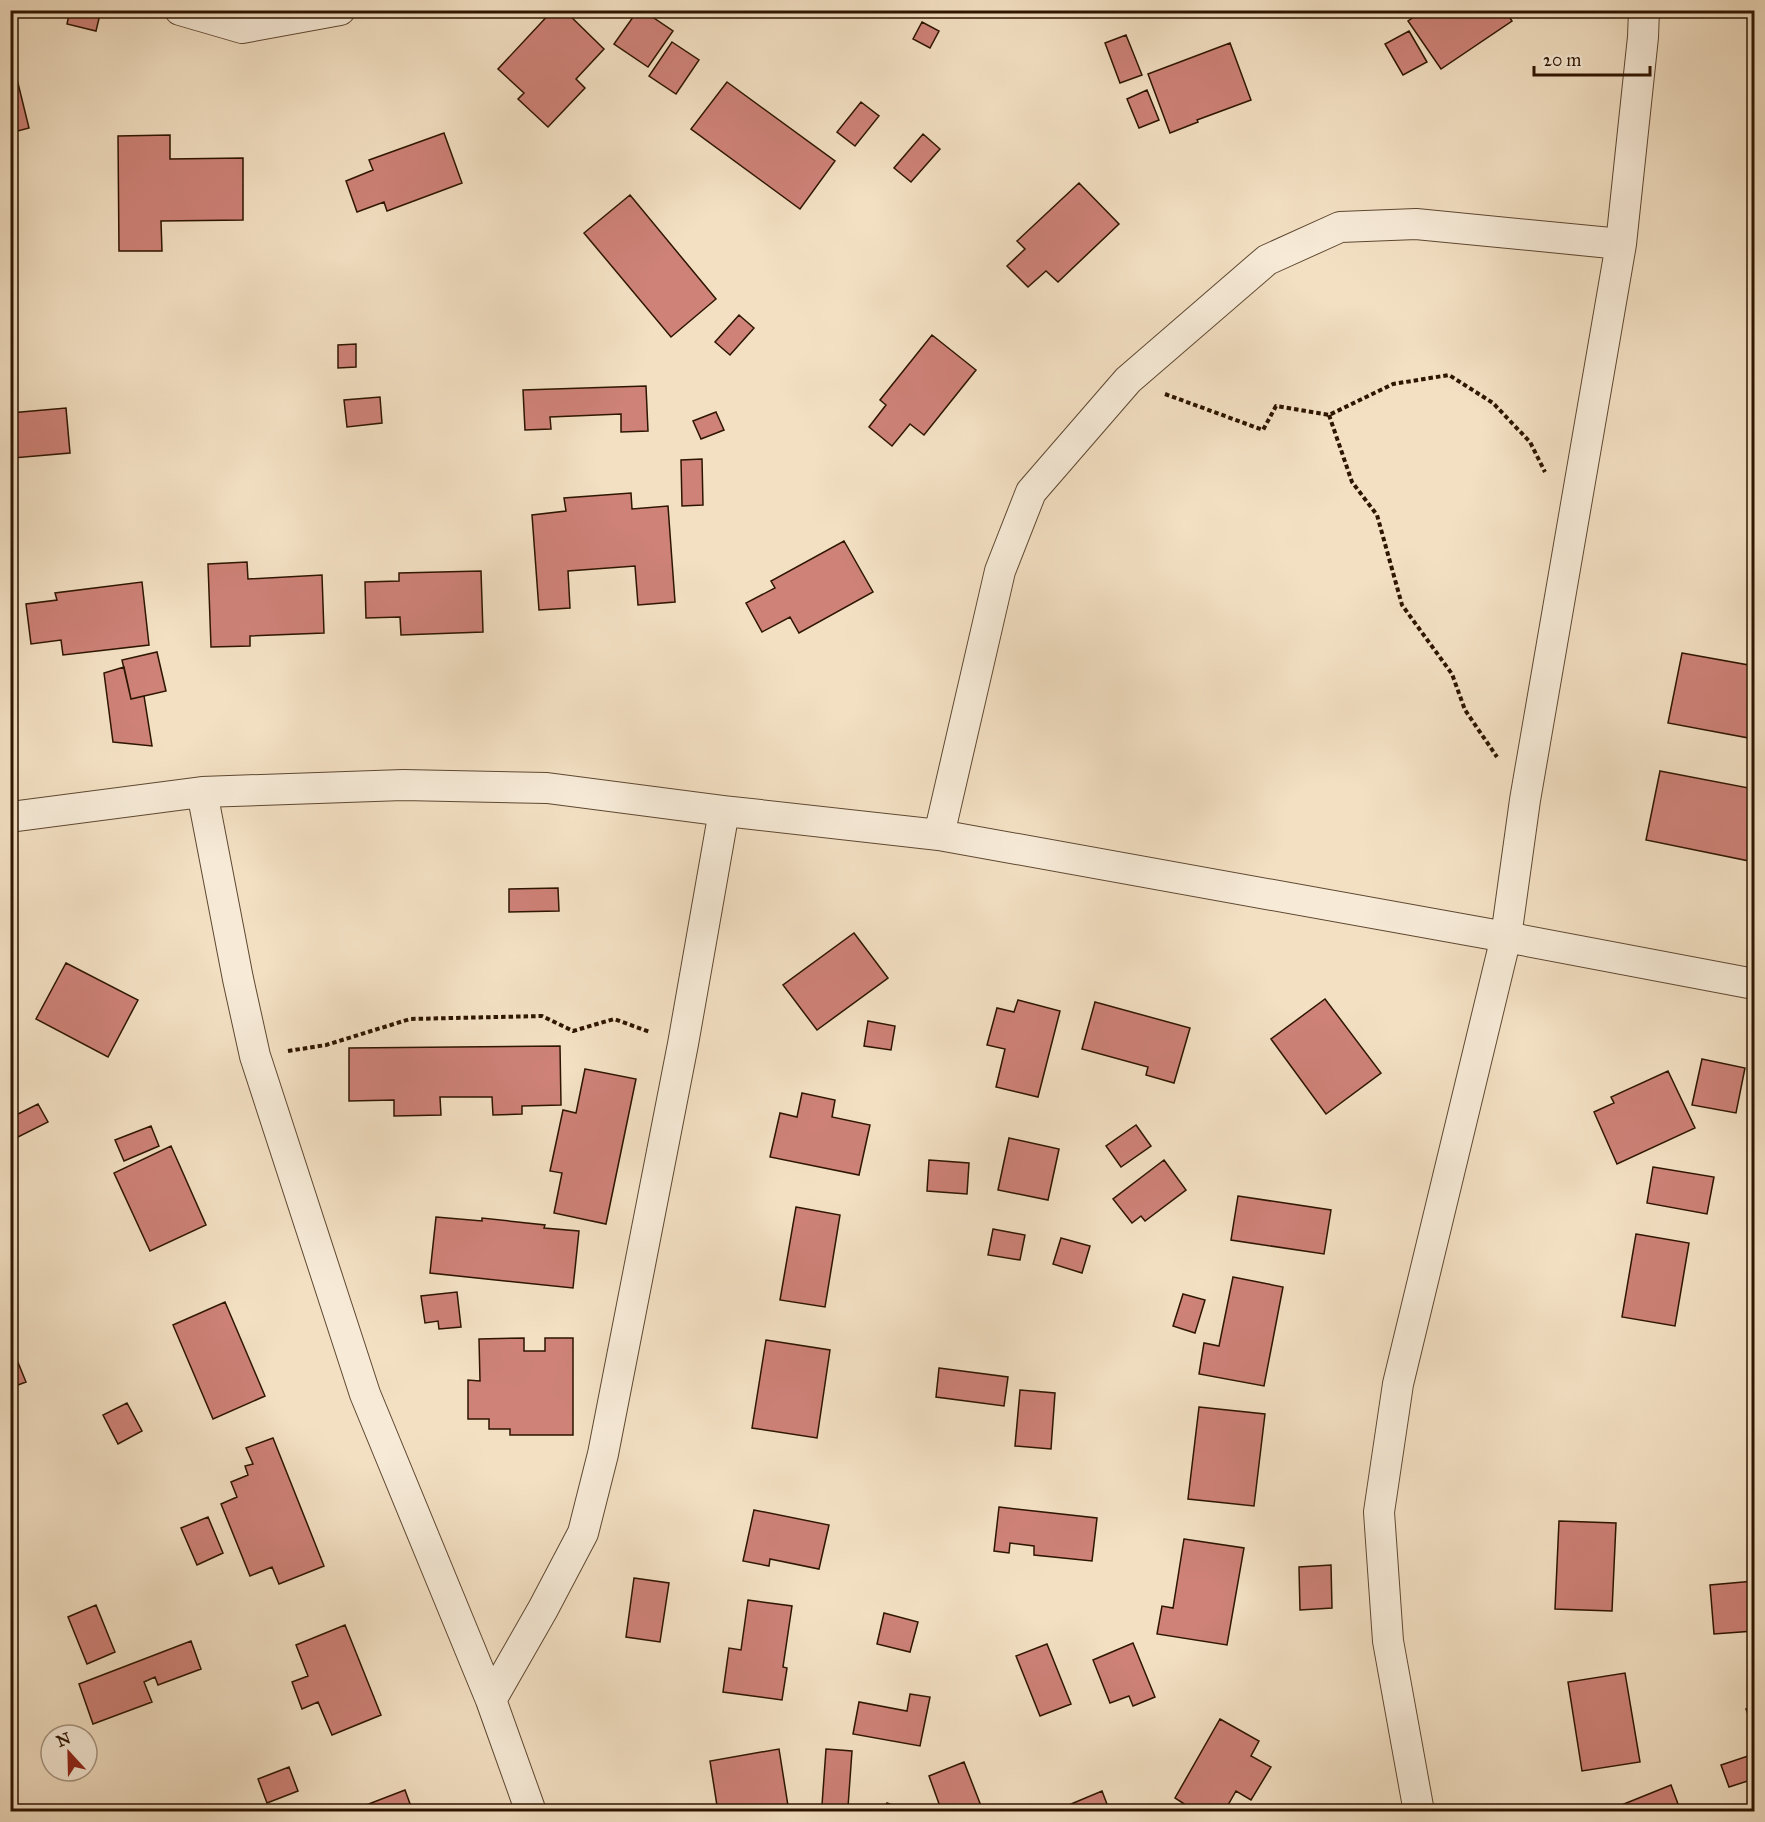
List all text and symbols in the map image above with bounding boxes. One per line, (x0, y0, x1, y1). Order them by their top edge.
scale bar (1534, 39, 1650, 77)
text: 20 m (1543, 49, 1581, 71)
north arrow (39, 1723, 99, 1783)
text: N (54, 1728, 74, 1751)

